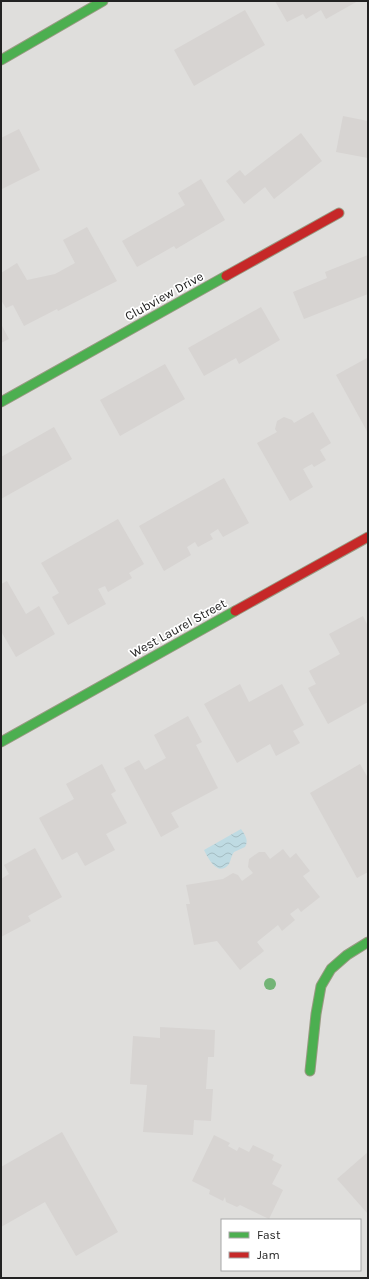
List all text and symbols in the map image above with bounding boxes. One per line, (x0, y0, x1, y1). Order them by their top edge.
street label: Clubview Drive (122, 268, 206, 324)
street label: West Laurel Street (127, 595, 229, 661)
legend (221, 1219, 361, 1271)
text: Fast (257, 1228, 281, 1242)
text: Jam (257, 1248, 280, 1262)

